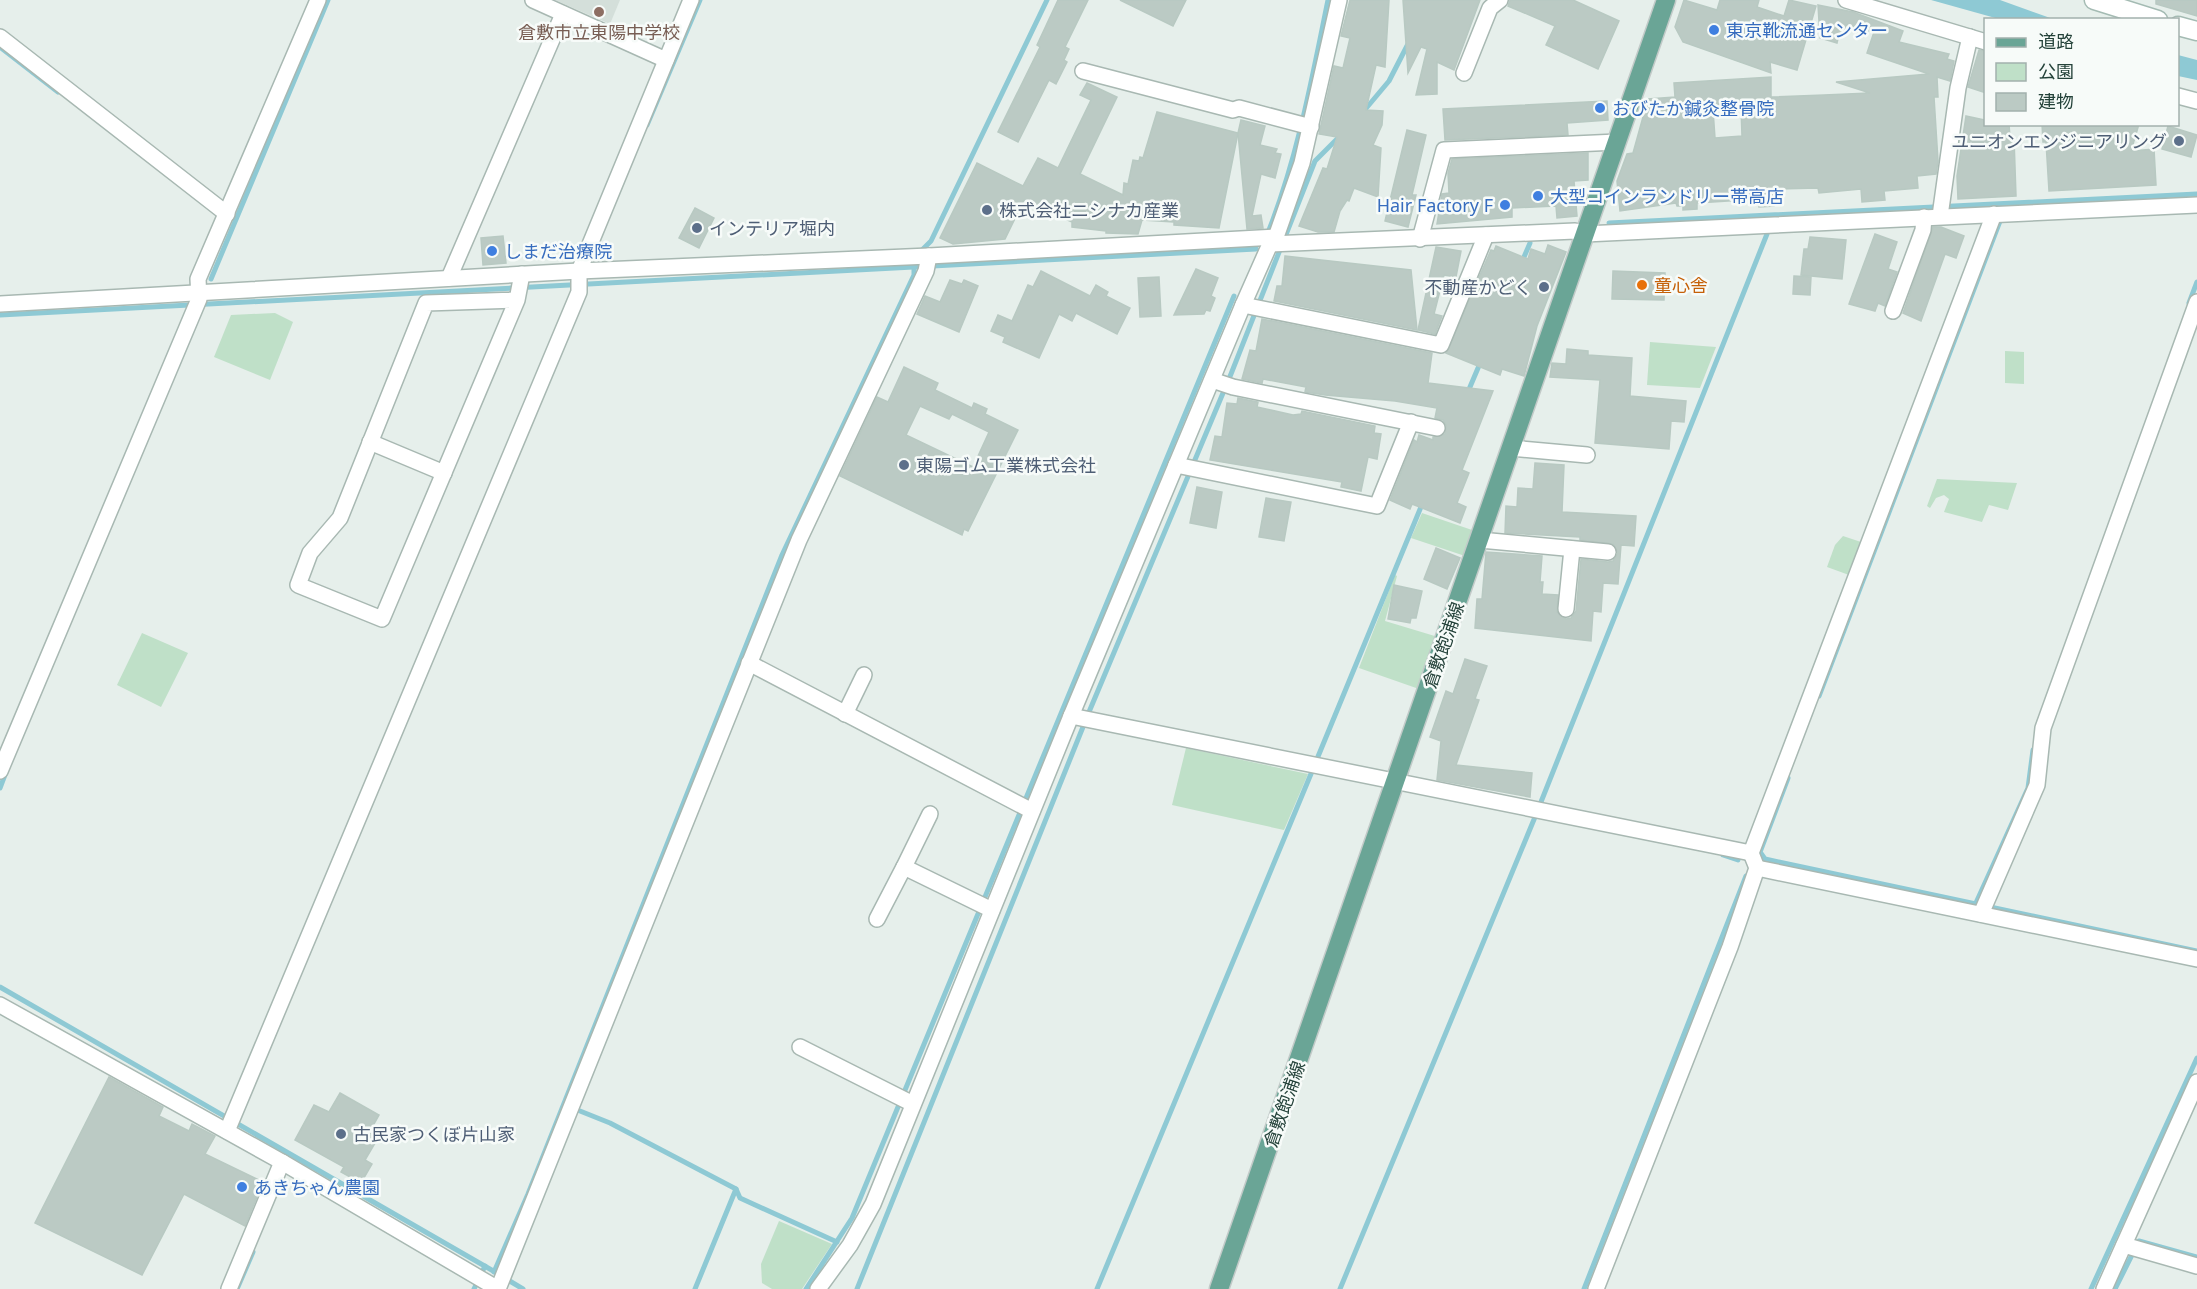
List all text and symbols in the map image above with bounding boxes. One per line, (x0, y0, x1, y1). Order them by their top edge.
marker: 倉敷市立東陽中学校 (592, 5, 606, 19)
place label: 東京靴流通センター (1726, 18, 1888, 42)
legend (1984, 18, 2179, 126)
place label: 倉敷市立東陽中学校 (518, 20, 680, 44)
marker: 東京靴流通センター (1707, 23, 1721, 37)
text: 道路 (2038, 29, 2074, 53)
text: 公園 (2038, 59, 2074, 83)
text: 建物 (2038, 89, 2074, 113)
place label: おびたか鍼灸整骨院 (1612, 96, 1774, 120)
marker: おびたか鍼灸整骨院 (1593, 101, 1607, 115)
place label: ユニオンエンジニアリング (1951, 129, 2167, 153)
marker: ユニオンエンジニアリング (2172, 134, 2186, 148)
place label: 大型コインランドリー帯高店 (1550, 184, 1784, 208)
marker: 大型コインランドリー帯高店 (1531, 189, 1545, 203)
place label: Hair Factory F (1377, 193, 1493, 217)
place label: 株式会社ニシナカ産業 (999, 198, 1179, 222)
marker: Hair Factory F (1498, 198, 1512, 212)
marker: 株式会社ニシナカ産業 (980, 203, 994, 217)
place label: インテリア堀内 (709, 216, 835, 240)
marker: インテリア堀内 (690, 221, 704, 235)
place label: しまだ治療院 (504, 239, 612, 263)
marker: しまだ治療院 (485, 244, 499, 258)
place label: 童心舎 (1654, 273, 1708, 297)
place label: 不動産かどく (1425, 275, 1532, 299)
marker: 童心舎 (1635, 278, 1649, 292)
marker: 不動産かどく (1537, 280, 1551, 294)
place label: 東陽ゴム工業株式会社 (916, 453, 1096, 477)
marker: 東陽ゴム工業株式会社 (897, 458, 911, 472)
street label: 倉敷飽浦線 (1417, 599, 1469, 691)
street label: 倉敷飽浦線 (1258, 1058, 1310, 1150)
place label: 古民家つくぼ片山家 (353, 1122, 515, 1146)
marker: 古民家つくぼ片山家 (334, 1127, 348, 1141)
place label: あきちゃん農園 (254, 1175, 380, 1199)
marker: あきちゃん農園 (235, 1180, 249, 1194)

